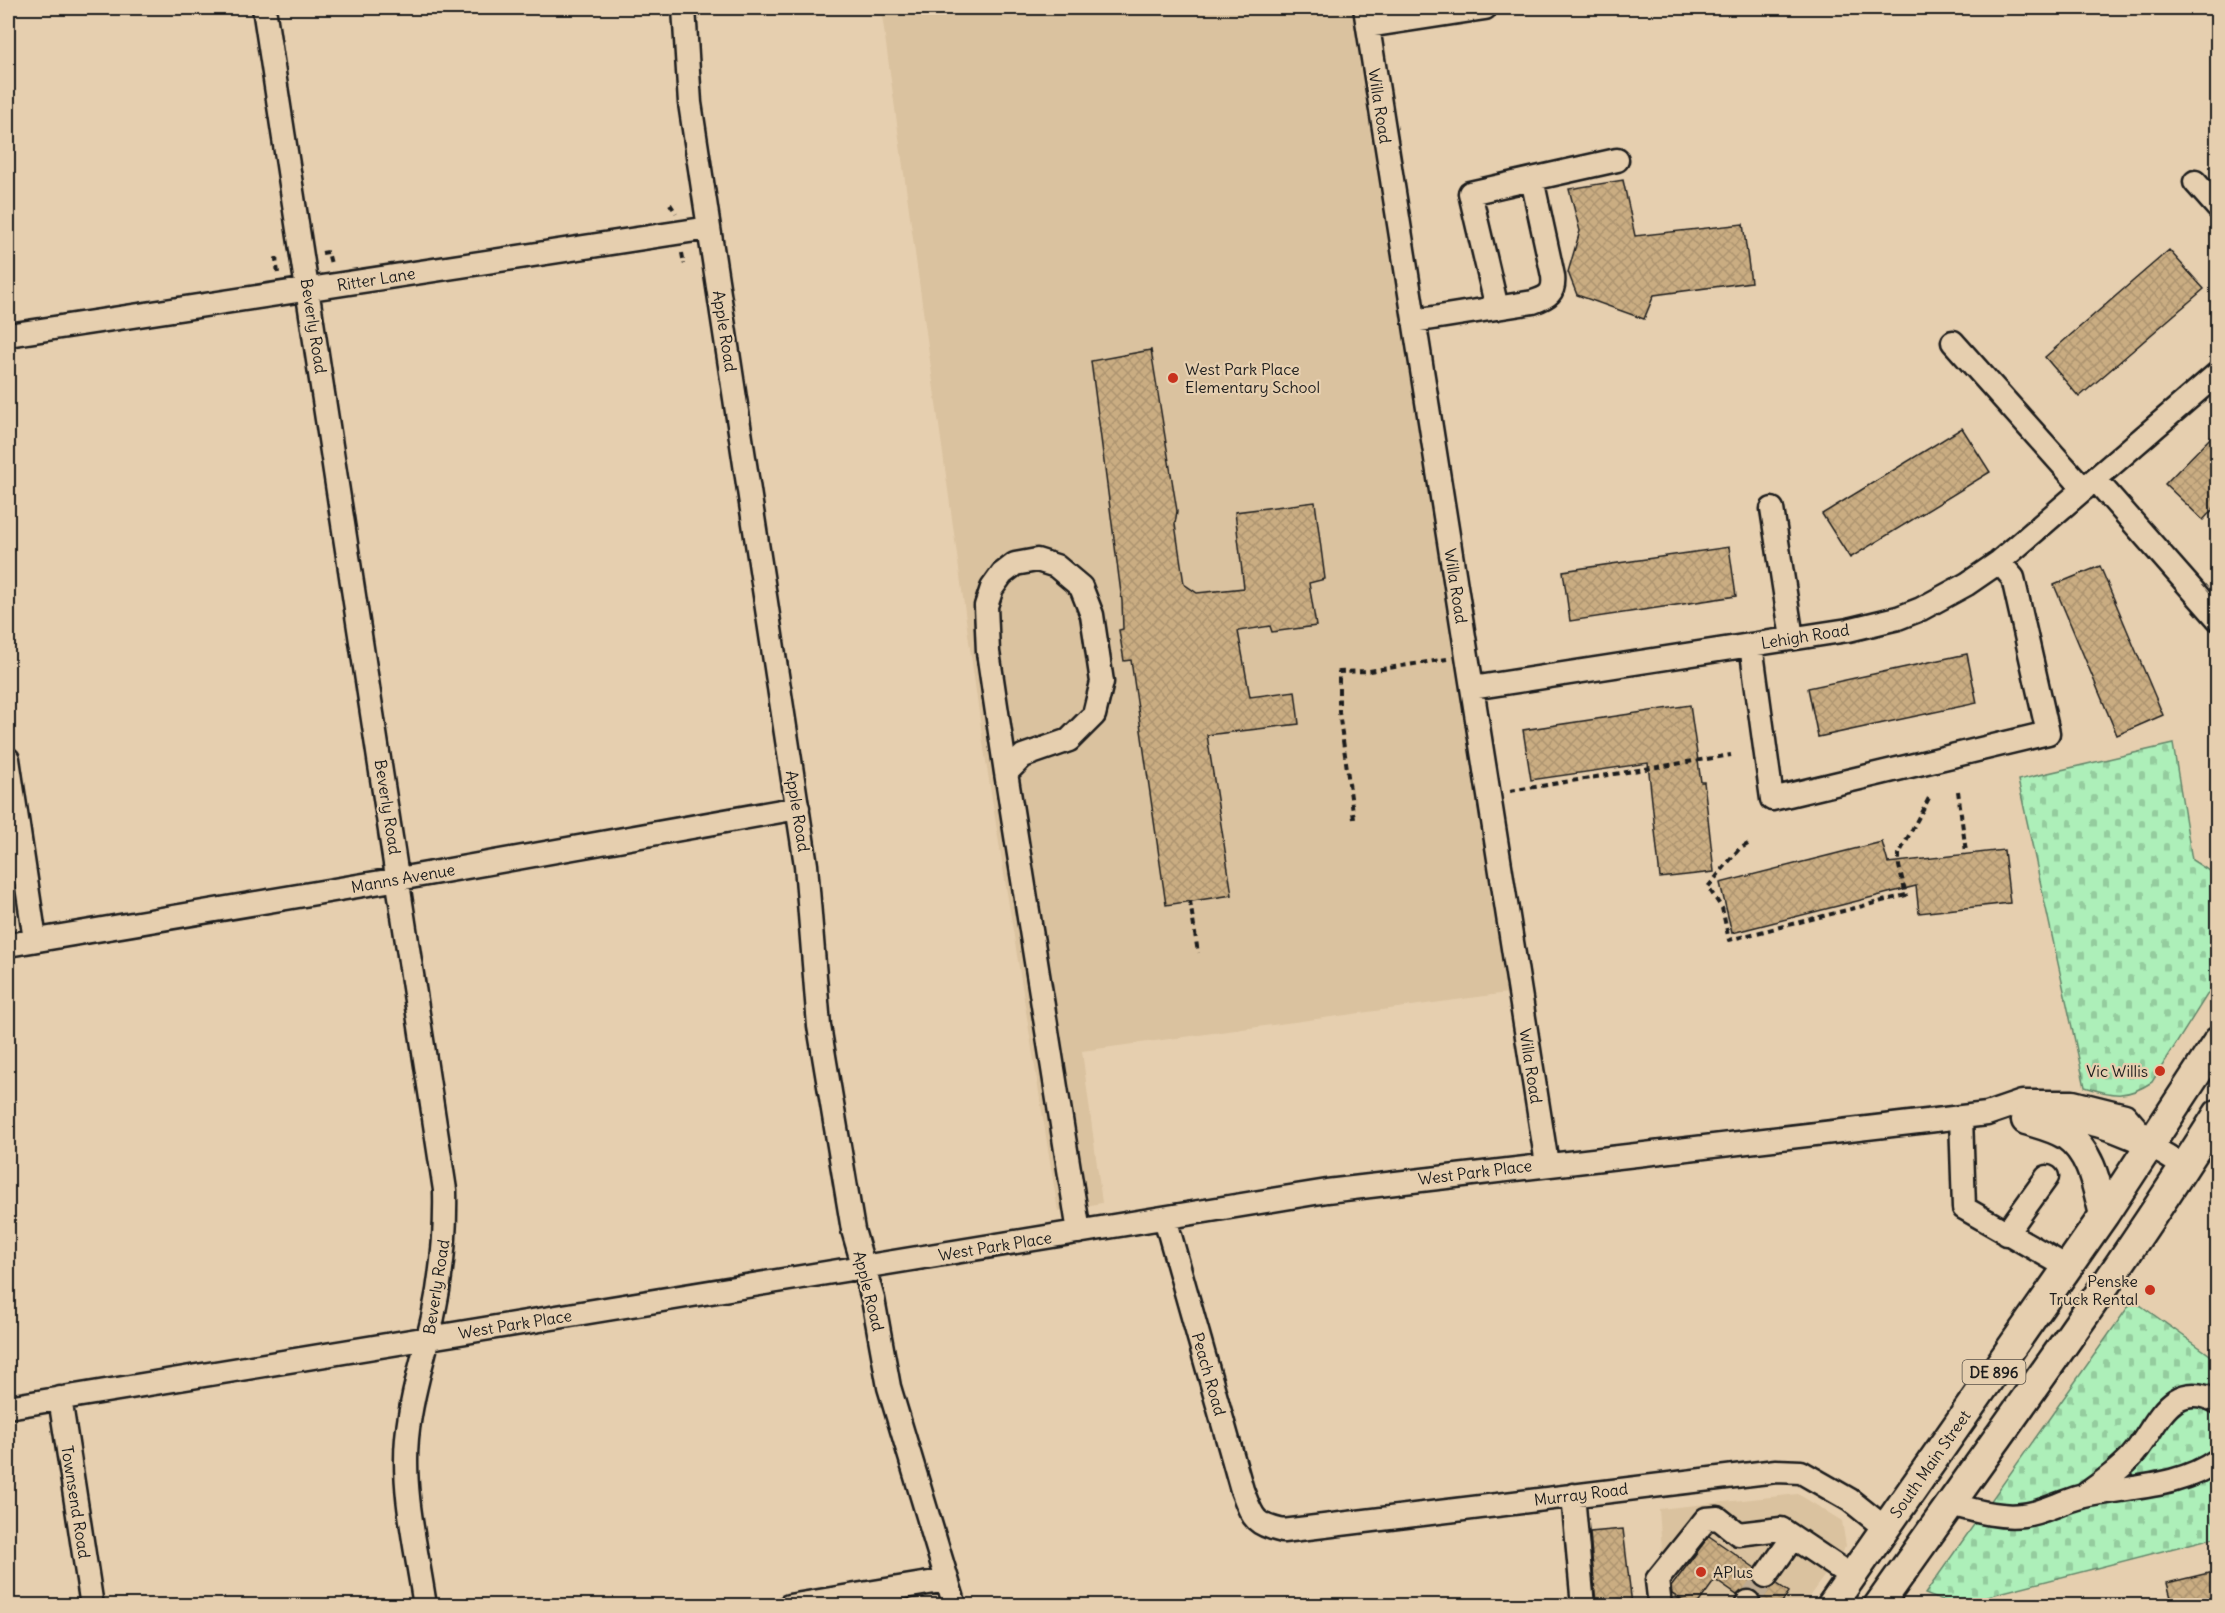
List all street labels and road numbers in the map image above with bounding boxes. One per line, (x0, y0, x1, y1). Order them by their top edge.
street label: Willa Road (1364, 67, 1396, 145)
street label: Ritter Lane (335, 263, 417, 295)
street label: Beverly Road (297, 277, 331, 375)
street label: Apple Road (709, 289, 741, 373)
street label: Willa Road (1440, 547, 1472, 625)
street label: Lehigh Road (1759, 619, 1851, 653)
street label: Beverly Road (371, 758, 405, 856)
street label: Apple Road (782, 769, 814, 853)
street label: Manns Avenue (349, 859, 457, 897)
street label: Willa Road (1515, 1027, 1547, 1105)
street label: West Park Place (1417, 1155, 1533, 1189)
street label: West Park Place (937, 1227, 1053, 1265)
street label: Beverly Road (419, 1238, 453, 1336)
street label: Apple Road (849, 1249, 889, 1333)
street label: West Park Place (457, 1305, 573, 1343)
street label: Peach Road (1188, 1330, 1230, 1418)
road number: DE 896 (1962, 1360, 2026, 1384)
street label: South Main Street (1885, 1406, 1975, 1522)
street label: Townsend Road (57, 1444, 95, 1560)
street label: Murray Road (1533, 1478, 1629, 1510)

